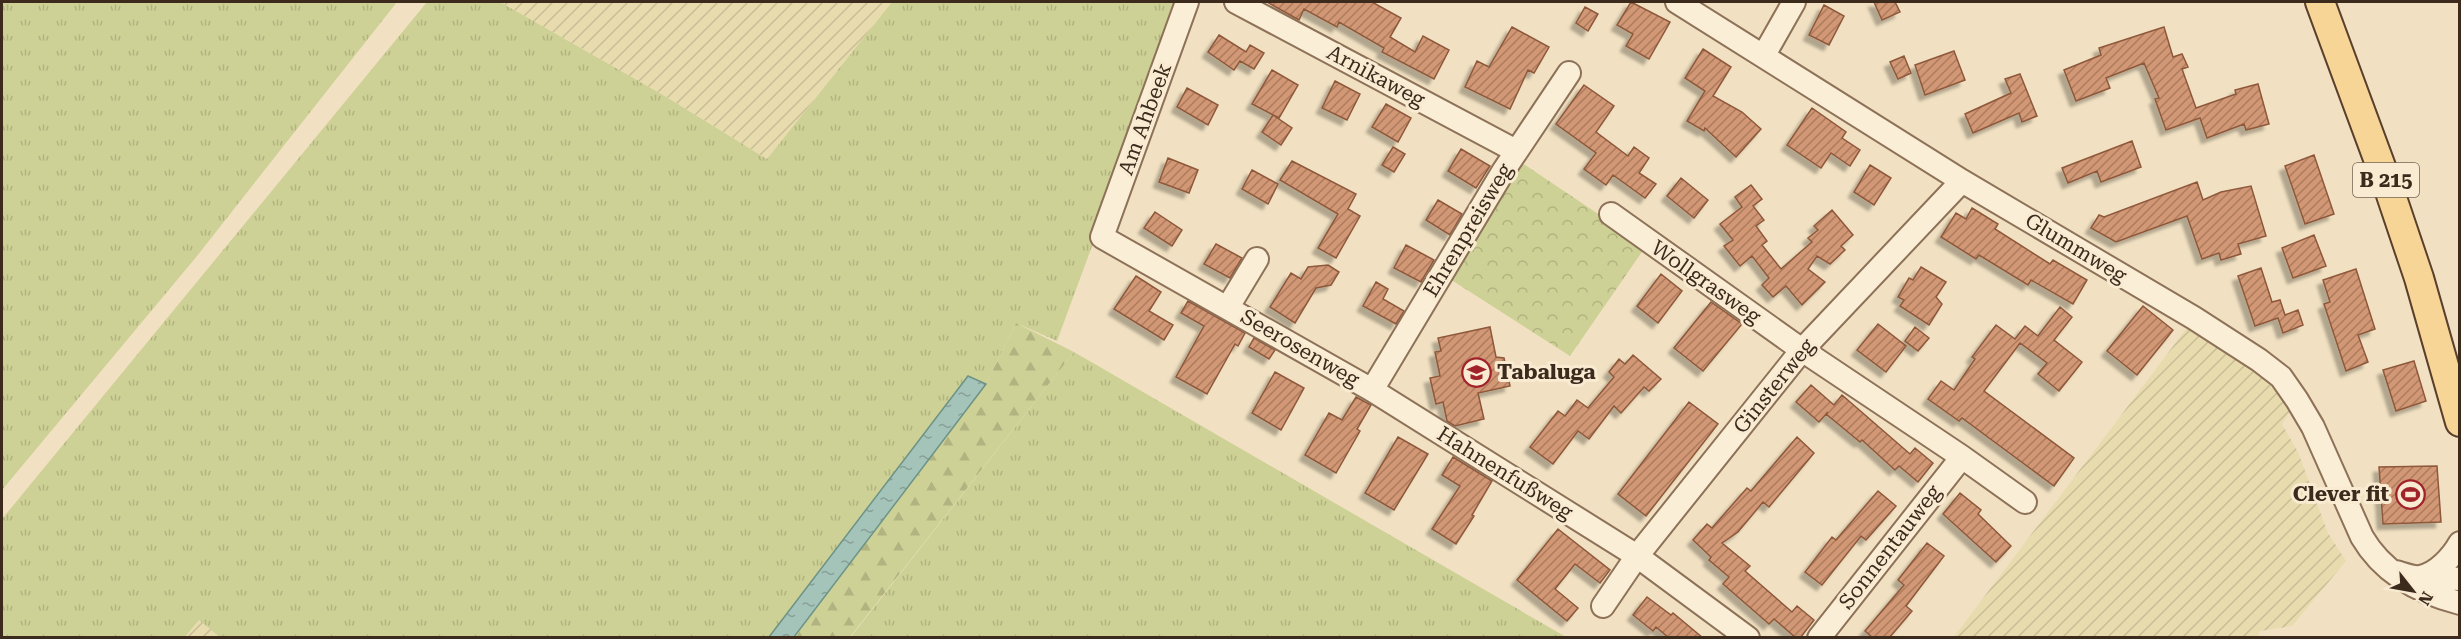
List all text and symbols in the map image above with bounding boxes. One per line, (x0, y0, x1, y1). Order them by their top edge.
street label: Arnikaweg (1323, 40, 1429, 112)
street label: Am Ahbeek (1114, 60, 1176, 178)
street label: Ehrenpreisweg (1419, 159, 1517, 301)
road number: B 215 (2353, 163, 2419, 197)
street label: Glummweg (2021, 208, 2131, 288)
street label: Wollgrasweg (1647, 235, 1765, 329)
street label: Seerosenweg (1236, 304, 1364, 392)
street label: Ginsterweg (1728, 334, 1820, 438)
school or university icon: Tabaluga (1460, 356, 1492, 388)
place label: Tabaluga (1497, 360, 1596, 384)
street label: Hahnenfußweg (1433, 422, 1577, 524)
sports icon: Clever fit (2394, 478, 2426, 510)
street label: Sonnentauweg (1834, 480, 1946, 614)
place label: Clever fit (2293, 482, 2389, 506)
north arrow (2383, 561, 2443, 621)
text: N (2414, 588, 2437, 609)

